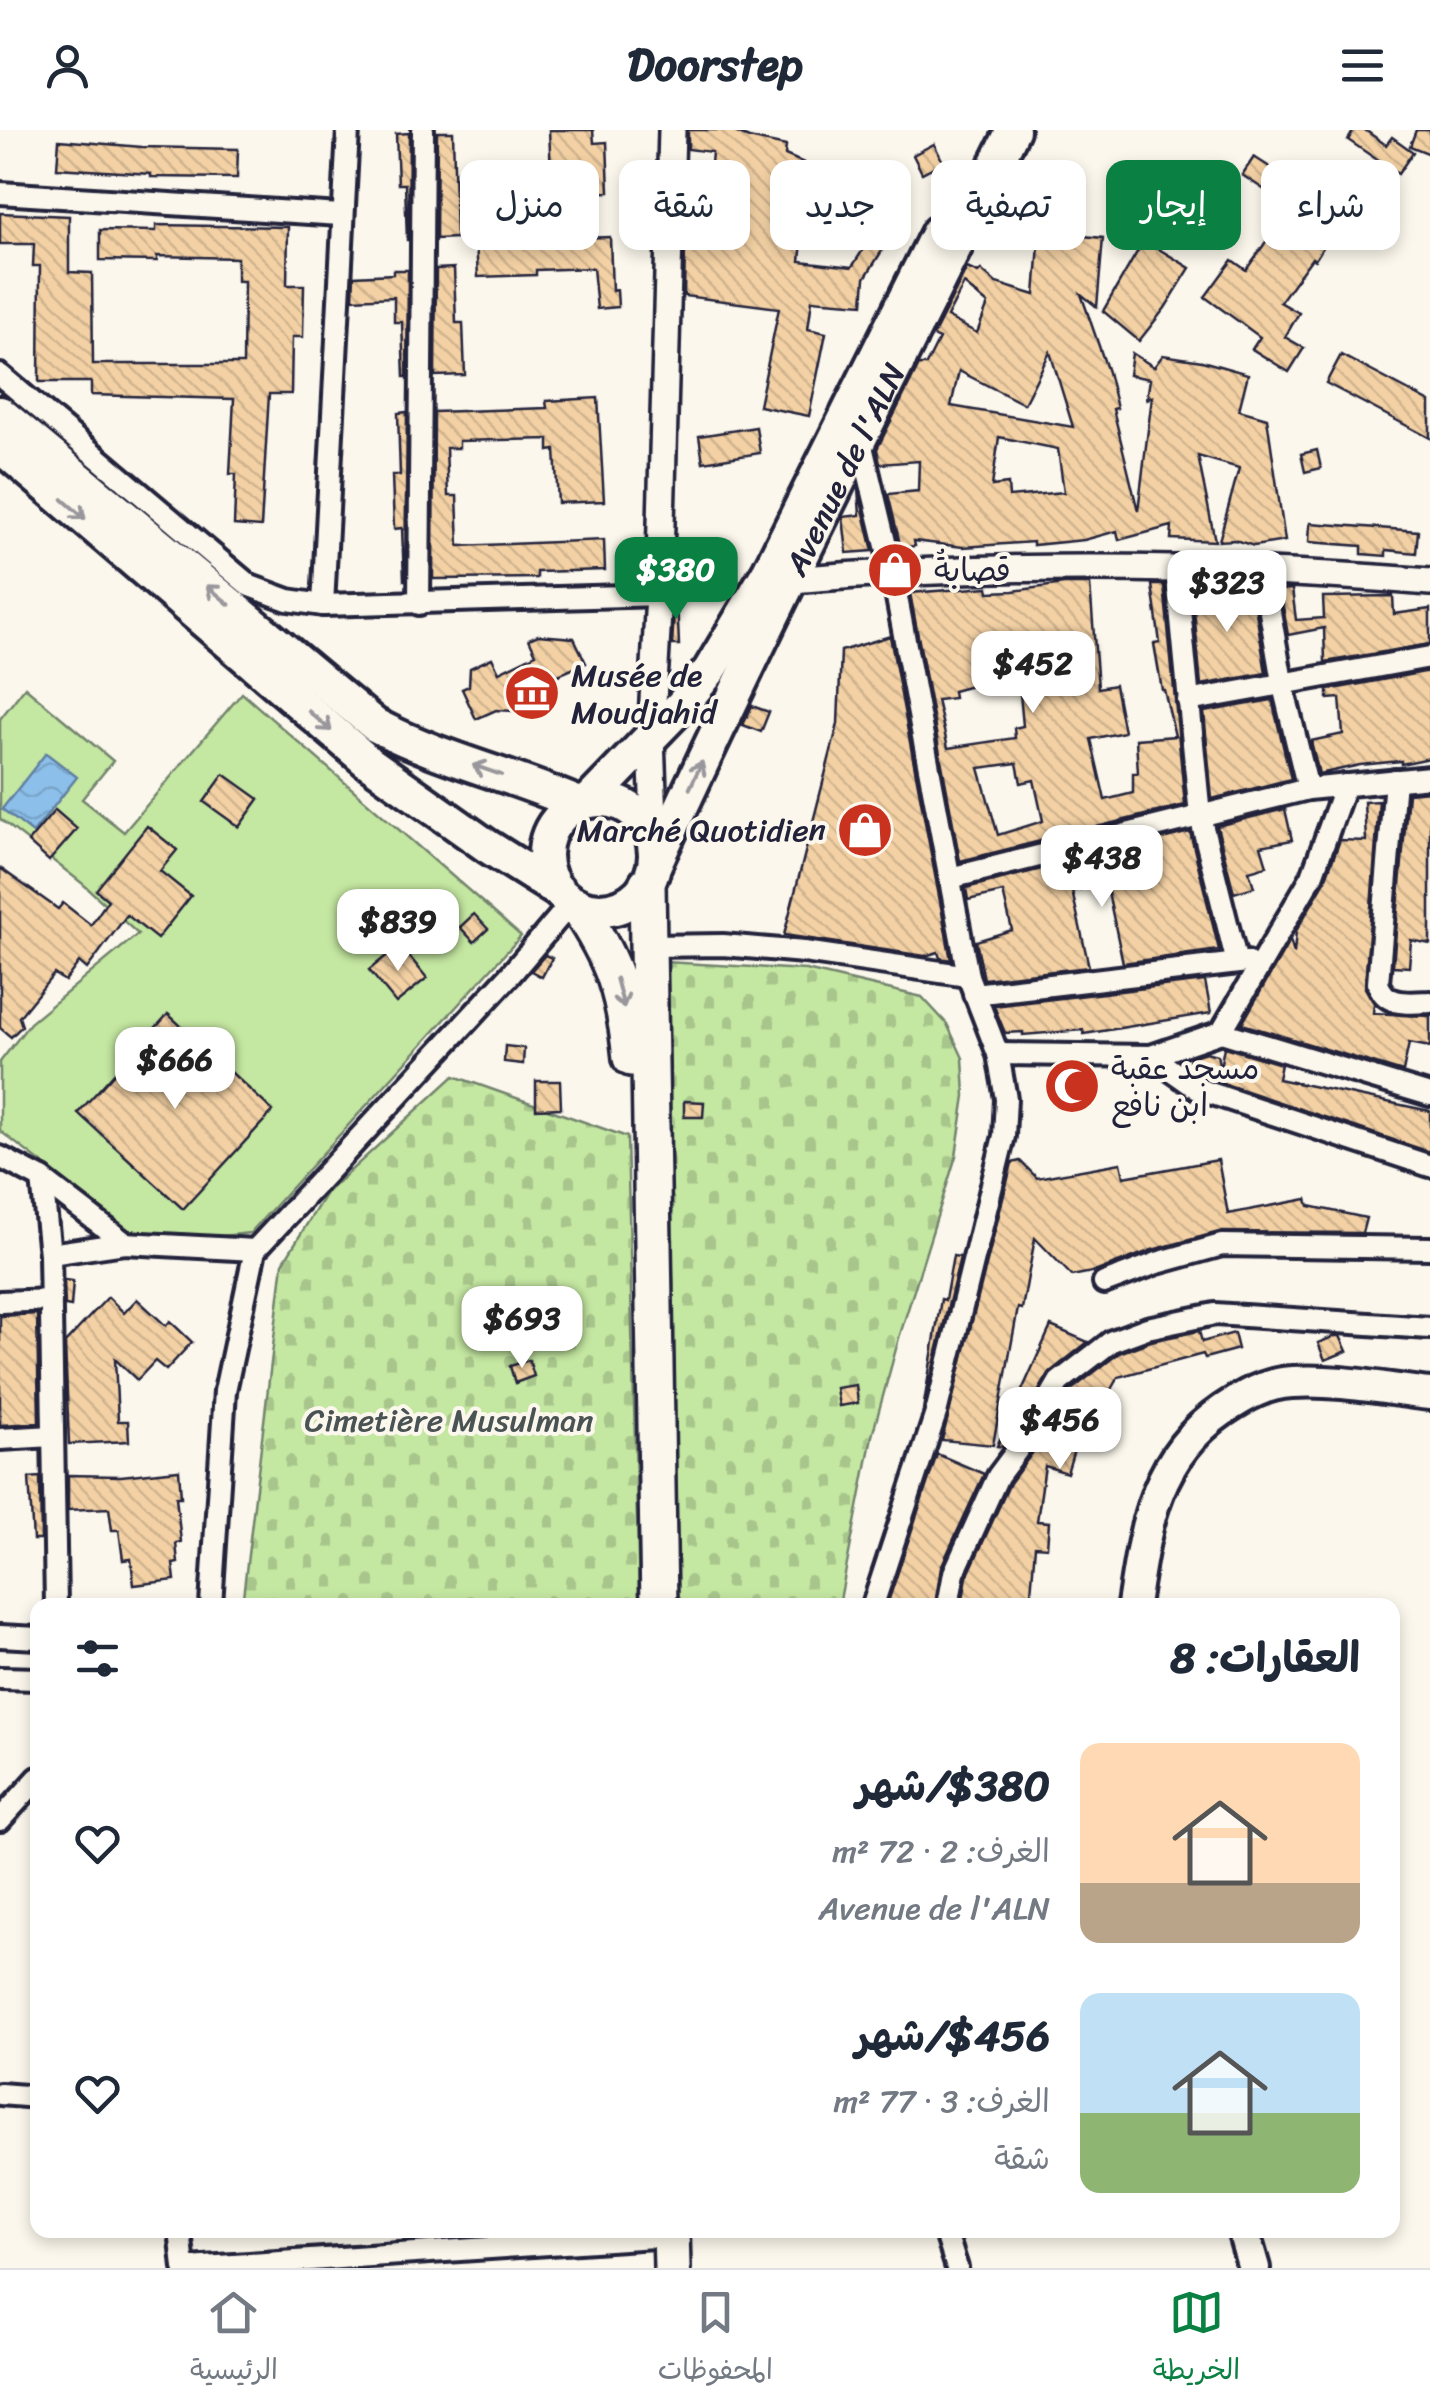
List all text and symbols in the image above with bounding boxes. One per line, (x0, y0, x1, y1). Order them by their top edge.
text: Doorstep (627, 25, 803, 105)
icon: person (40, 38, 95, 93)
icon: menu (1335, 38, 1390, 93)
chip: منزل (460, 160, 599, 250)
chip: شقة (619, 160, 750, 250)
chip: جديد (770, 160, 911, 250)
chip: تصفية (931, 160, 1086, 250)
chip: إيجار (1106, 160, 1241, 250)
chip: شراء (1261, 160, 1400, 250)
street label: Avenue de l'ALN (768, 353, 922, 587)
one-way arrow (61, 498, 86, 521)
pin: $380 (617, 537, 735, 622)
shop icon: قصابةُ (865, 540, 925, 600)
text: $380 (637, 541, 715, 598)
place label: قصابةُ (934, 542, 1011, 599)
pin: $323 (1168, 550, 1286, 635)
text: $323 (1189, 554, 1265, 611)
one-way arrow (206, 584, 232, 606)
pin: $452 (974, 631, 1092, 716)
text: $452 (993, 635, 1073, 692)
place label: Musée de Moudjahid (571, 647, 718, 741)
museum icon: Musée de Moudjahid (502, 663, 562, 723)
one-way arrow (307, 710, 333, 732)
one-way arrow (473, 760, 504, 778)
one-way arrow (688, 760, 706, 791)
shop icon: Marché Quotidien (835, 800, 895, 860)
place label: Marché Quotidien (577, 802, 826, 859)
pin: $438 (1043, 825, 1161, 910)
text: $438 (1063, 829, 1141, 886)
pin: $839 (339, 889, 457, 974)
text: $839 (359, 893, 437, 950)
one-way arrow (612, 976, 630, 1008)
pin: $666 (116, 1027, 234, 1112)
text: $666 (137, 1031, 213, 1088)
place label: مسجد عقبة ابن نافع (1111, 1040, 1259, 1134)
mosque icon: مسجد عقبة ابن نافع (1042, 1056, 1102, 1116)
pin: $693 (463, 1286, 581, 1371)
text: $693 (484, 1290, 560, 1347)
pin: $456 (1001, 1387, 1119, 1472)
text: $456 (1020, 1391, 1100, 1448)
park label: Cimetière Musulman (304, 1392, 594, 1449)
text: العقارات: 8 (1170, 1621, 1360, 1695)
icon: filters (70, 1631, 125, 1686)
text: $380/شهر (856, 1749, 1050, 1823)
icon: home (1160, 1783, 1280, 1903)
icon: heart (70, 1816, 125, 1871)
text: الغرف: 2 · 72 m² (832, 1823, 1050, 1880)
text: Avenue de l'ALN (819, 1880, 1050, 1937)
text: $456/شهر (855, 1999, 1050, 2073)
icon: home (1160, 2033, 1280, 2153)
icon: heart (70, 2066, 125, 2121)
text: الغرف: 3 · 77 m² (833, 2073, 1050, 2130)
text: شقة (994, 2130, 1050, 2187)
tab: الرئيسية (190, 2285, 278, 2394)
tab: المحفوظات (658, 2285, 773, 2394)
tab: الخريطة (1153, 2285, 1240, 2394)

